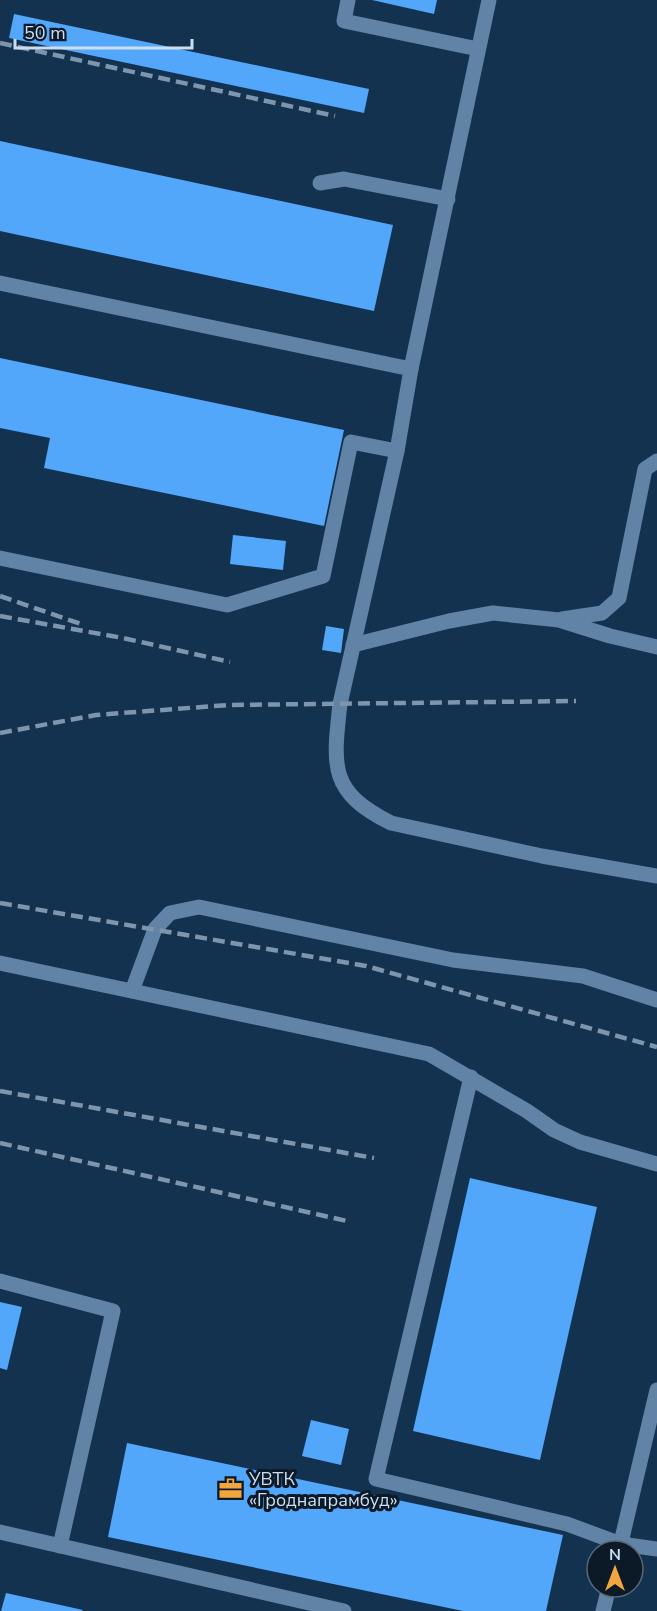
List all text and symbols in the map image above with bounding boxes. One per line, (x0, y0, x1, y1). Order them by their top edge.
scale bar (15, 12, 192, 50)
text: 50 m (24, 21, 66, 45)
place label: УВТК «Гроднапрамбуд» (248, 1467, 398, 1512)
office icon: УВТК «Гроднапрамбуд» (218, 1476, 244, 1502)
north arrow (585, 1539, 645, 1599)
text: N (609, 1544, 621, 1566)

